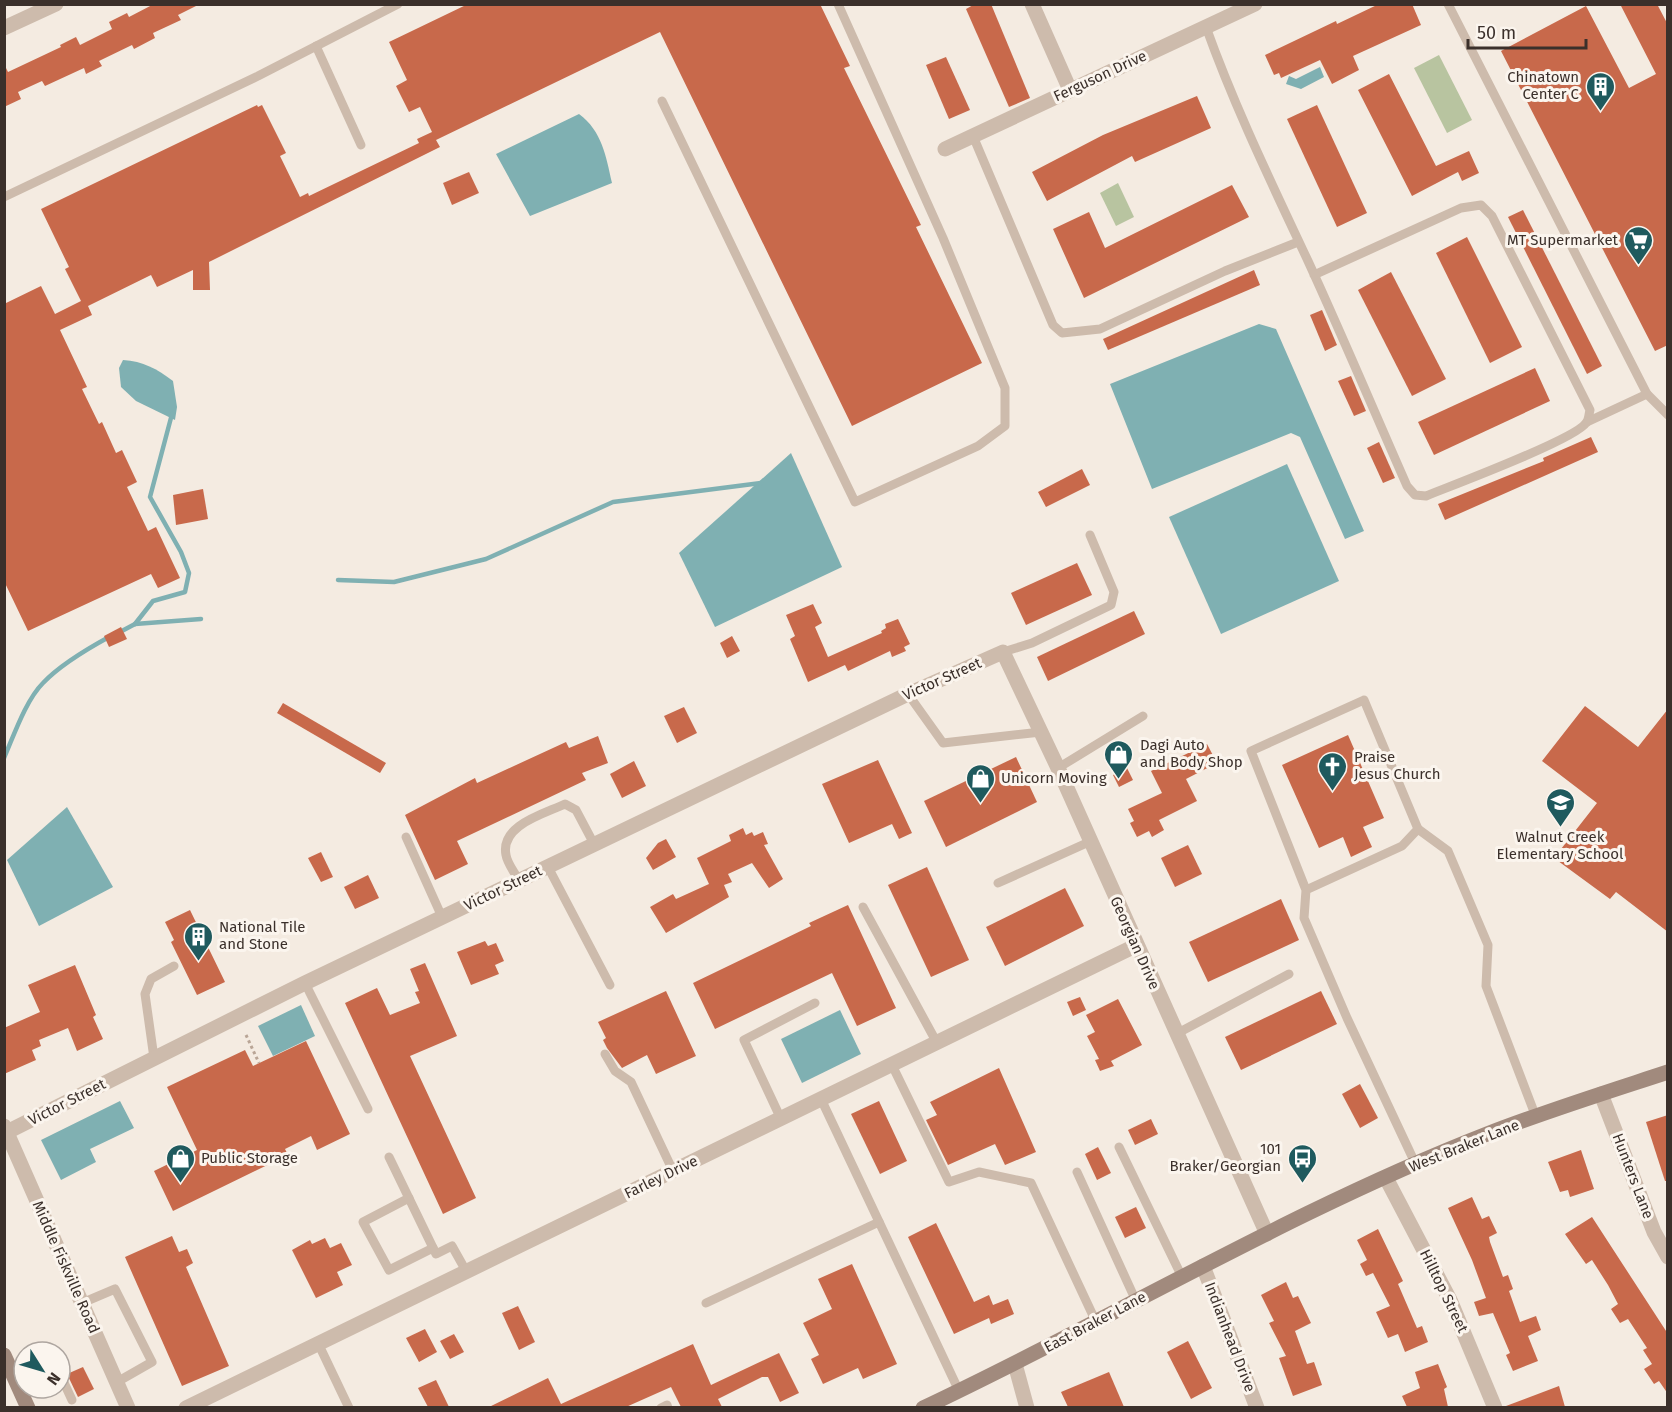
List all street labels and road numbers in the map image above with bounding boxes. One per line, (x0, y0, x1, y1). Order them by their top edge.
street label: Ferguson Drive (1051, 47, 1149, 105)
street label: Victor Street (900, 653, 985, 704)
street label: Victor Street (461, 861, 545, 915)
street label: Georgian Drive (1106, 894, 1164, 992)
street label: Victor Street (25, 1075, 109, 1129)
street label: West Braker Lane (1406, 1116, 1522, 1176)
street label: Hunters Lane (1608, 1131, 1658, 1221)
street label: Farley Drive (621, 1152, 701, 1202)
street label: Middle Fiskville Road (29, 1198, 103, 1336)
street label: Hilltop Street (1416, 1246, 1472, 1336)
street label: Indianhead Drive (1201, 1279, 1259, 1395)
street label: East Braker Lane (1041, 1288, 1149, 1356)

